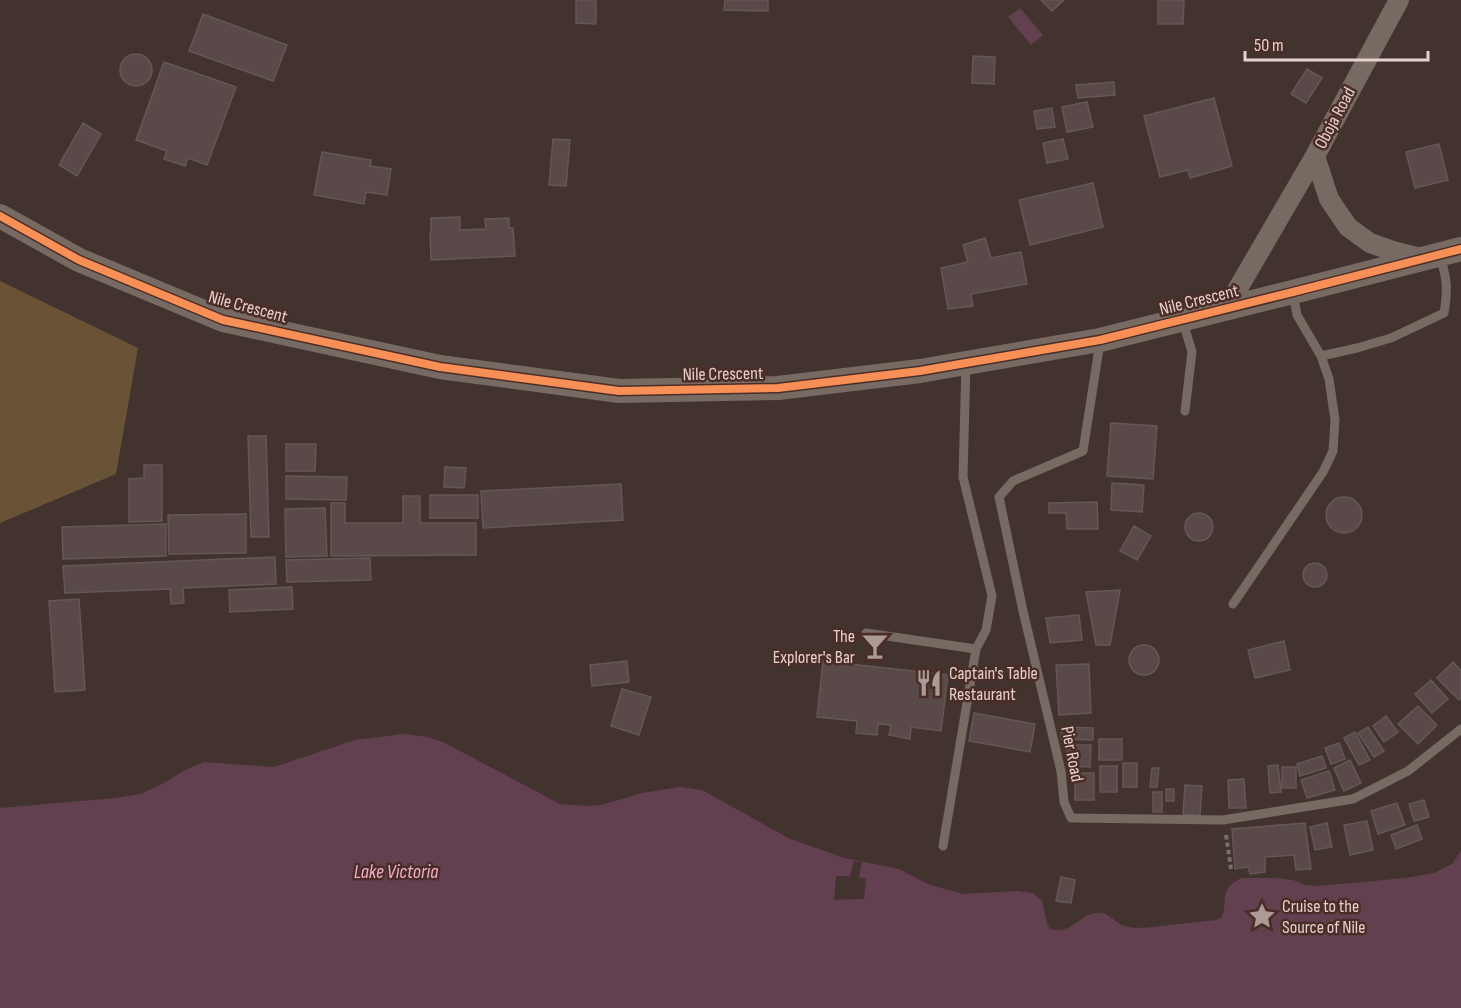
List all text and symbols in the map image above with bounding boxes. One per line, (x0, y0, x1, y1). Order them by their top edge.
scale bar (1245, 24, 1428, 62)
text: 50 m (1254, 35, 1284, 56)
street label: Oboja Road (1310, 84, 1360, 152)
street label: Nile Crescent (1157, 280, 1241, 320)
street label: Nile Crescent (206, 286, 290, 328)
street label: Nile Crescent (682, 363, 764, 385)
place label: The Explorer's Bar (773, 626, 855, 668)
bar icon: The Explorer's Bar (860, 631, 890, 661)
place label: Captain's Table Restaurant (949, 663, 1038, 705)
restaurant icon: Captain's Table Restaurant (914, 668, 944, 698)
street label: Pier Road (1056, 724, 1088, 784)
water label: Lake Victoria (354, 860, 438, 884)
place label: Cruise to the Source of Nile (1282, 896, 1365, 938)
place icon: Cruise to the Source of Nile (1247, 901, 1277, 931)

